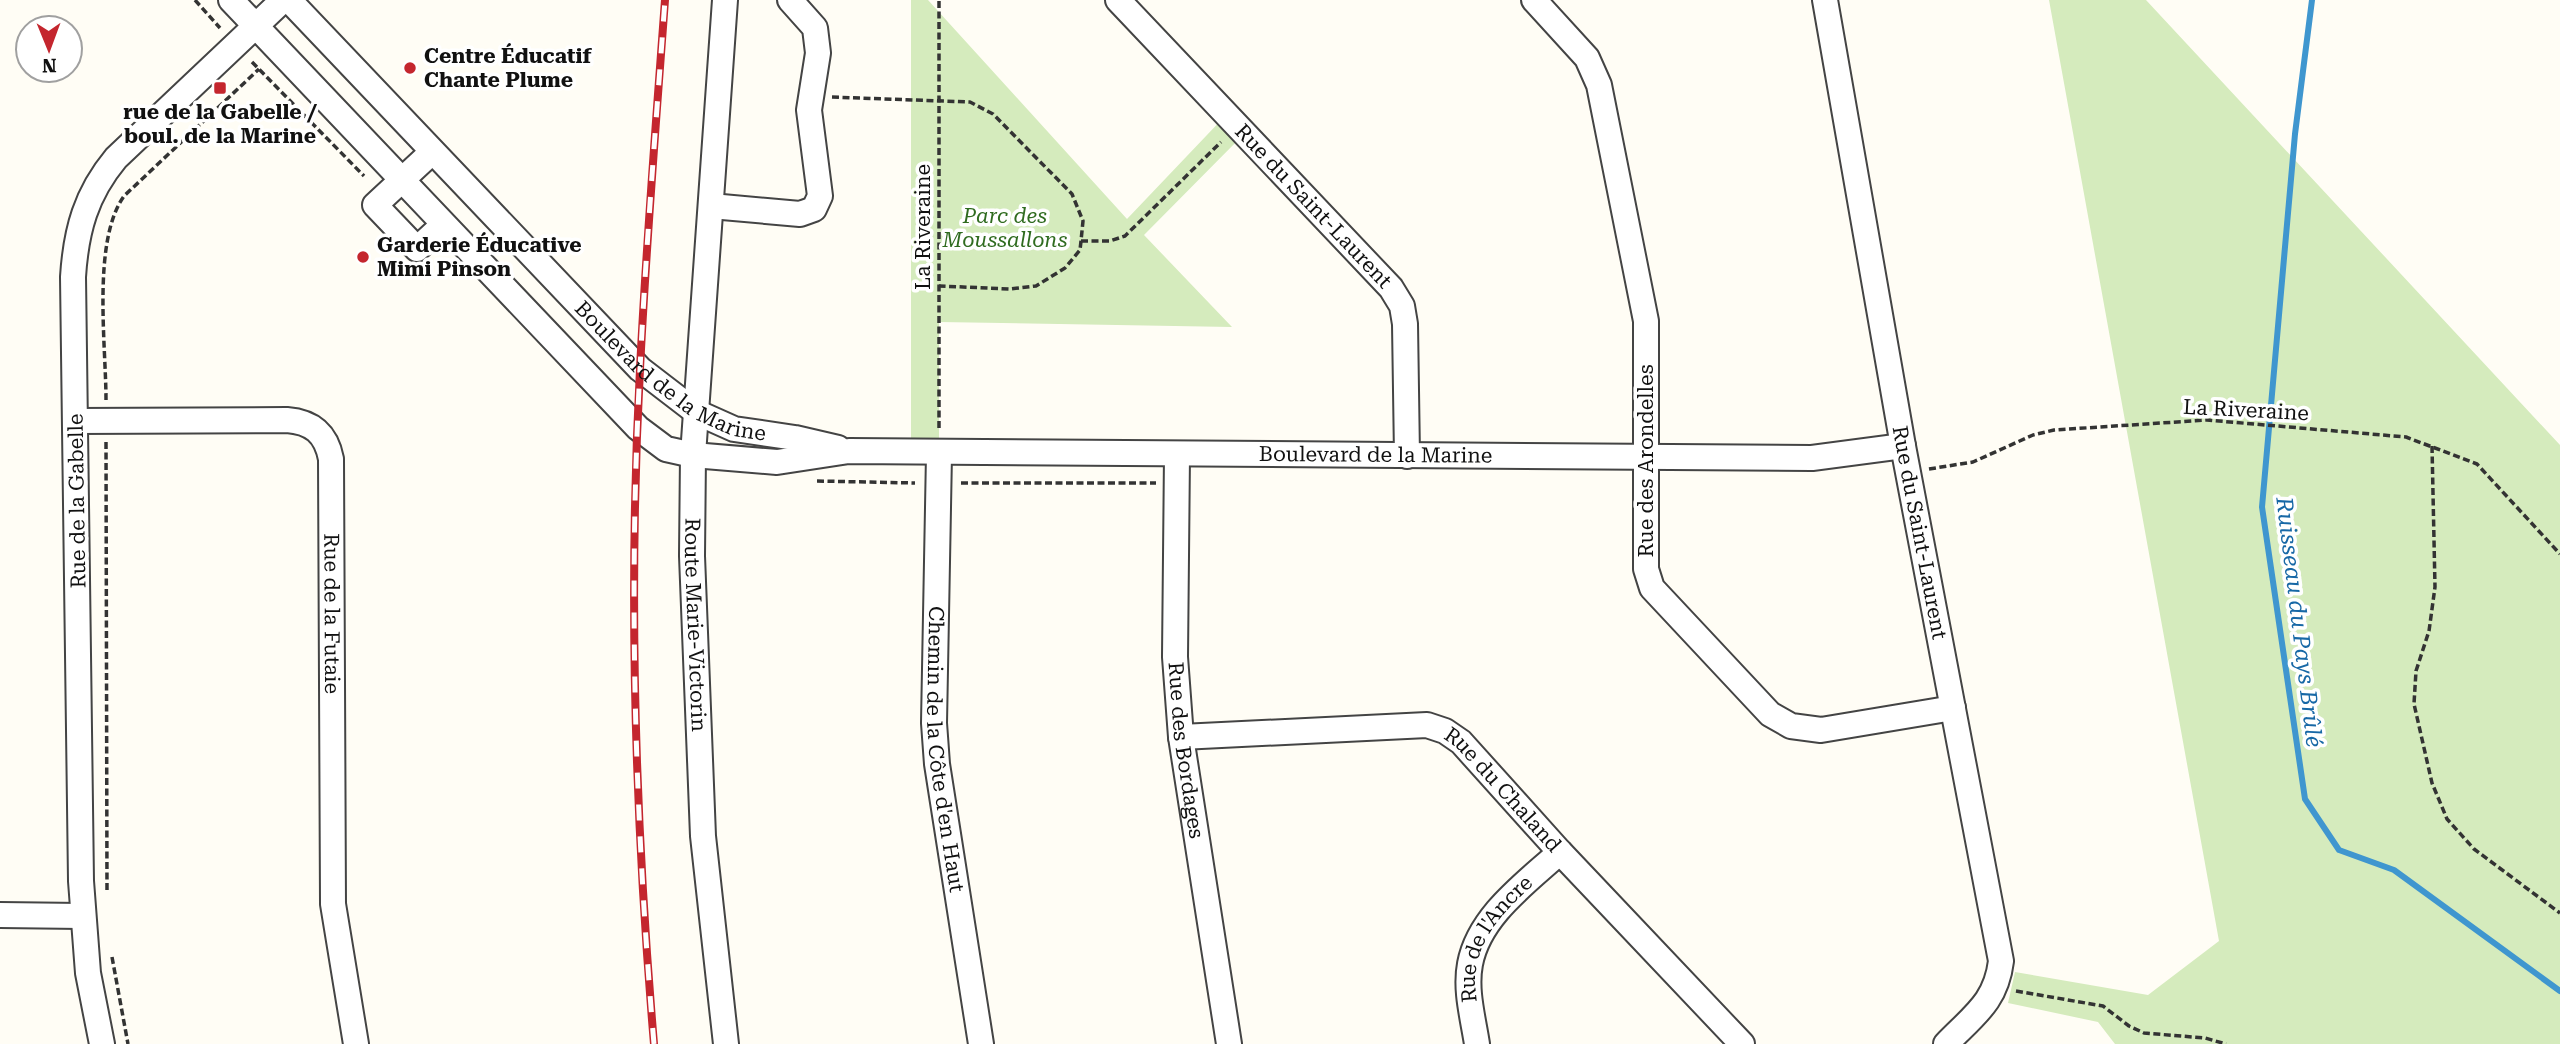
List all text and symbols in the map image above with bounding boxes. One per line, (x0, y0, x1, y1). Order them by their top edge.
north arrow (14, 14, 84, 84)
place label: Centre Éducatif Chante Plume (424, 43, 592, 92)
text: N (41, 54, 57, 77)
marker: Centre Éducatif Chante Plume (402, 60, 418, 76)
marker: rue de la Gabelle / boul. de la Marine (212, 80, 228, 96)
place label: rue de la Gabelle / boul. de la Marine (123, 100, 318, 148)
street label: Rue du Saint-Laurent (1230, 119, 1397, 293)
street label: La Riveraine (911, 164, 935, 290)
park label: Parc des Moussallons (942, 204, 1068, 252)
place label: Garderie Éducative Mimi Pinson (377, 232, 581, 281)
marker: Garderie Éducative Mimi Pinson (355, 249, 371, 265)
street label: Boulevard de la Marine (570, 296, 768, 446)
street label: Rue des Arondelles (1634, 364, 1658, 558)
street label: La Riveraine (2182, 395, 2310, 425)
street label: Rue de la Gabelle (63, 413, 91, 589)
street label: Rue du Saint-Laurent (1888, 424, 1952, 642)
street label: Boulevard de la Marine (1259, 442, 1492, 468)
water label: Ruisseau du Pays Brûlé (2270, 494, 2328, 749)
street label: Route Marie-Victorin (680, 518, 711, 733)
street label: Rue de la Futaie (319, 533, 344, 694)
street label: Chemin de la Côte d'en Haut (922, 606, 969, 894)
street label: Rue des Bordages (1163, 661, 1209, 840)
street label: Rue du Chaland (1440, 722, 1566, 857)
street label: Rue de l'Ancre (1456, 870, 1537, 1004)

